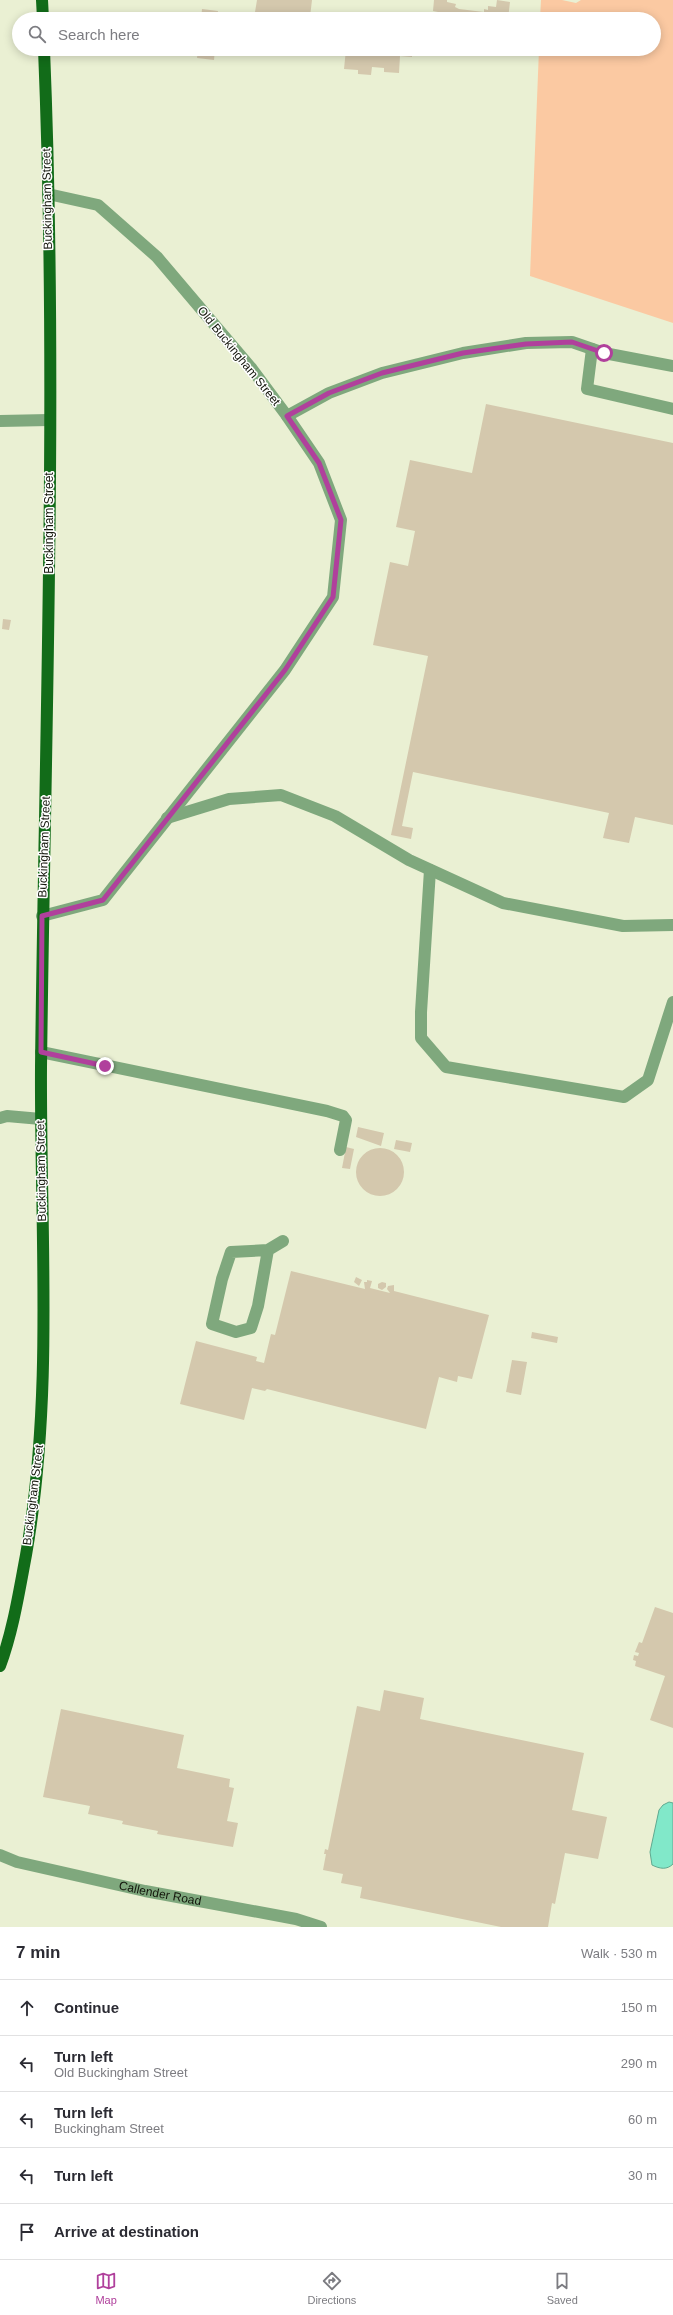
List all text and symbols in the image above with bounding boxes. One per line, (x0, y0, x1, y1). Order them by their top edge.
search box (12, 12, 661, 56)
icon: search (26, 23, 48, 45)
text: Search here (58, 26, 140, 43)
street label: Buckingham Street (39, 148, 55, 250)
street label: Old Buckingham Street (195, 304, 284, 409)
route start (595, 344, 613, 362)
street label: Buckingham Street (42, 472, 56, 574)
street label: Buckingham Street (35, 795, 53, 898)
route end (96, 1057, 114, 1075)
street label: Buckingham Street (33, 1120, 49, 1222)
street label: Buckingham Street (20, 1443, 46, 1546)
street label: Callender Road (118, 1878, 202, 1908)
text: 7 min (16, 1943, 60, 1962)
text: Walk · 530 m (581, 1946, 657, 1961)
icon: ahead (16, 1997, 38, 2019)
text: Continue (54, 1999, 119, 2016)
text: 150 m (621, 2000, 657, 2015)
text: Turn left (54, 2048, 113, 2065)
icon: left (16, 2053, 38, 2075)
text: 290 m (621, 2056, 657, 2071)
text: Old Buckingham Street (54, 2065, 188, 2080)
text: Turn left (54, 2104, 113, 2121)
icon: left (16, 2109, 38, 2131)
text: 60 m (628, 2112, 657, 2127)
text: Buckingham Street (54, 2121, 164, 2136)
icon: left (16, 2165, 38, 2187)
text: Turn left (54, 2167, 113, 2184)
text: 30 m (628, 2168, 657, 2183)
icon: arrive (16, 2221, 38, 2243)
text: Arrive at destination (54, 2223, 199, 2240)
tab: Map (95, 2270, 117, 2306)
tab: Directions (307, 2270, 356, 2306)
tab: Saved (547, 2270, 578, 2306)

